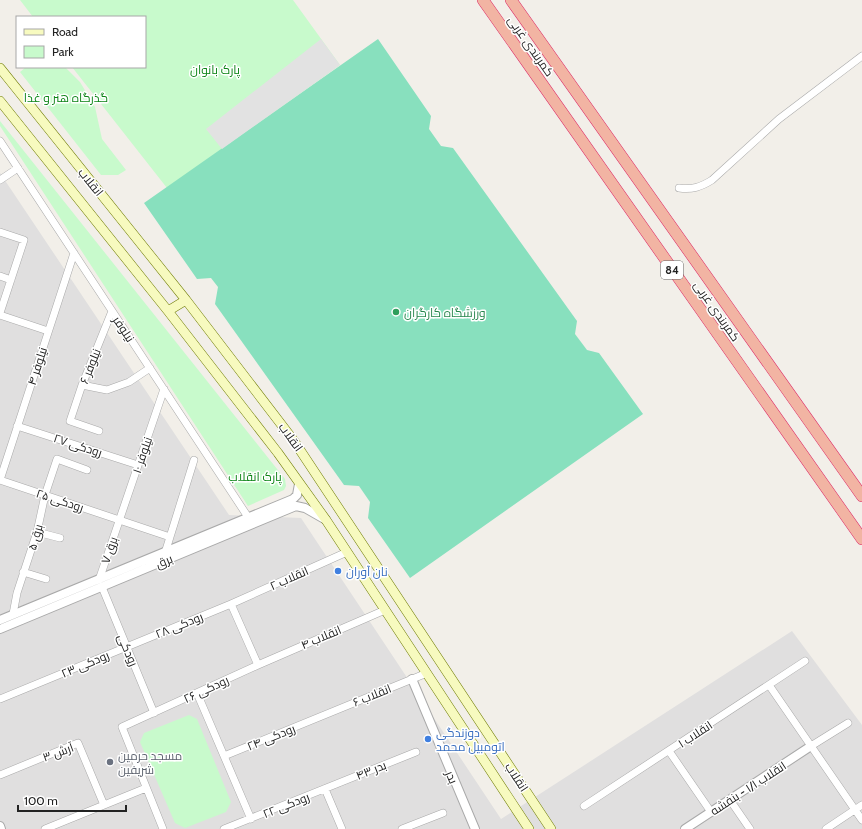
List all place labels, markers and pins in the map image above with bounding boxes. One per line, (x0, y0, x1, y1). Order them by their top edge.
place label: ورزشگاه کارگران (404, 305, 486, 320)
marker: ورزشگاه کارگران (391, 307, 401, 317)
place label: نان آوران (346, 564, 388, 579)
marker: نان آوران (333, 566, 343, 576)
place label: دوزندگی اتومبیل محمد (436, 725, 505, 754)
marker: دوزندگی اتومبیل محمد (423, 734, 433, 744)
place label: مسجد حرمین شریفین (118, 748, 182, 777)
marker: مسجد حرمین شریفین (105, 757, 115, 767)

